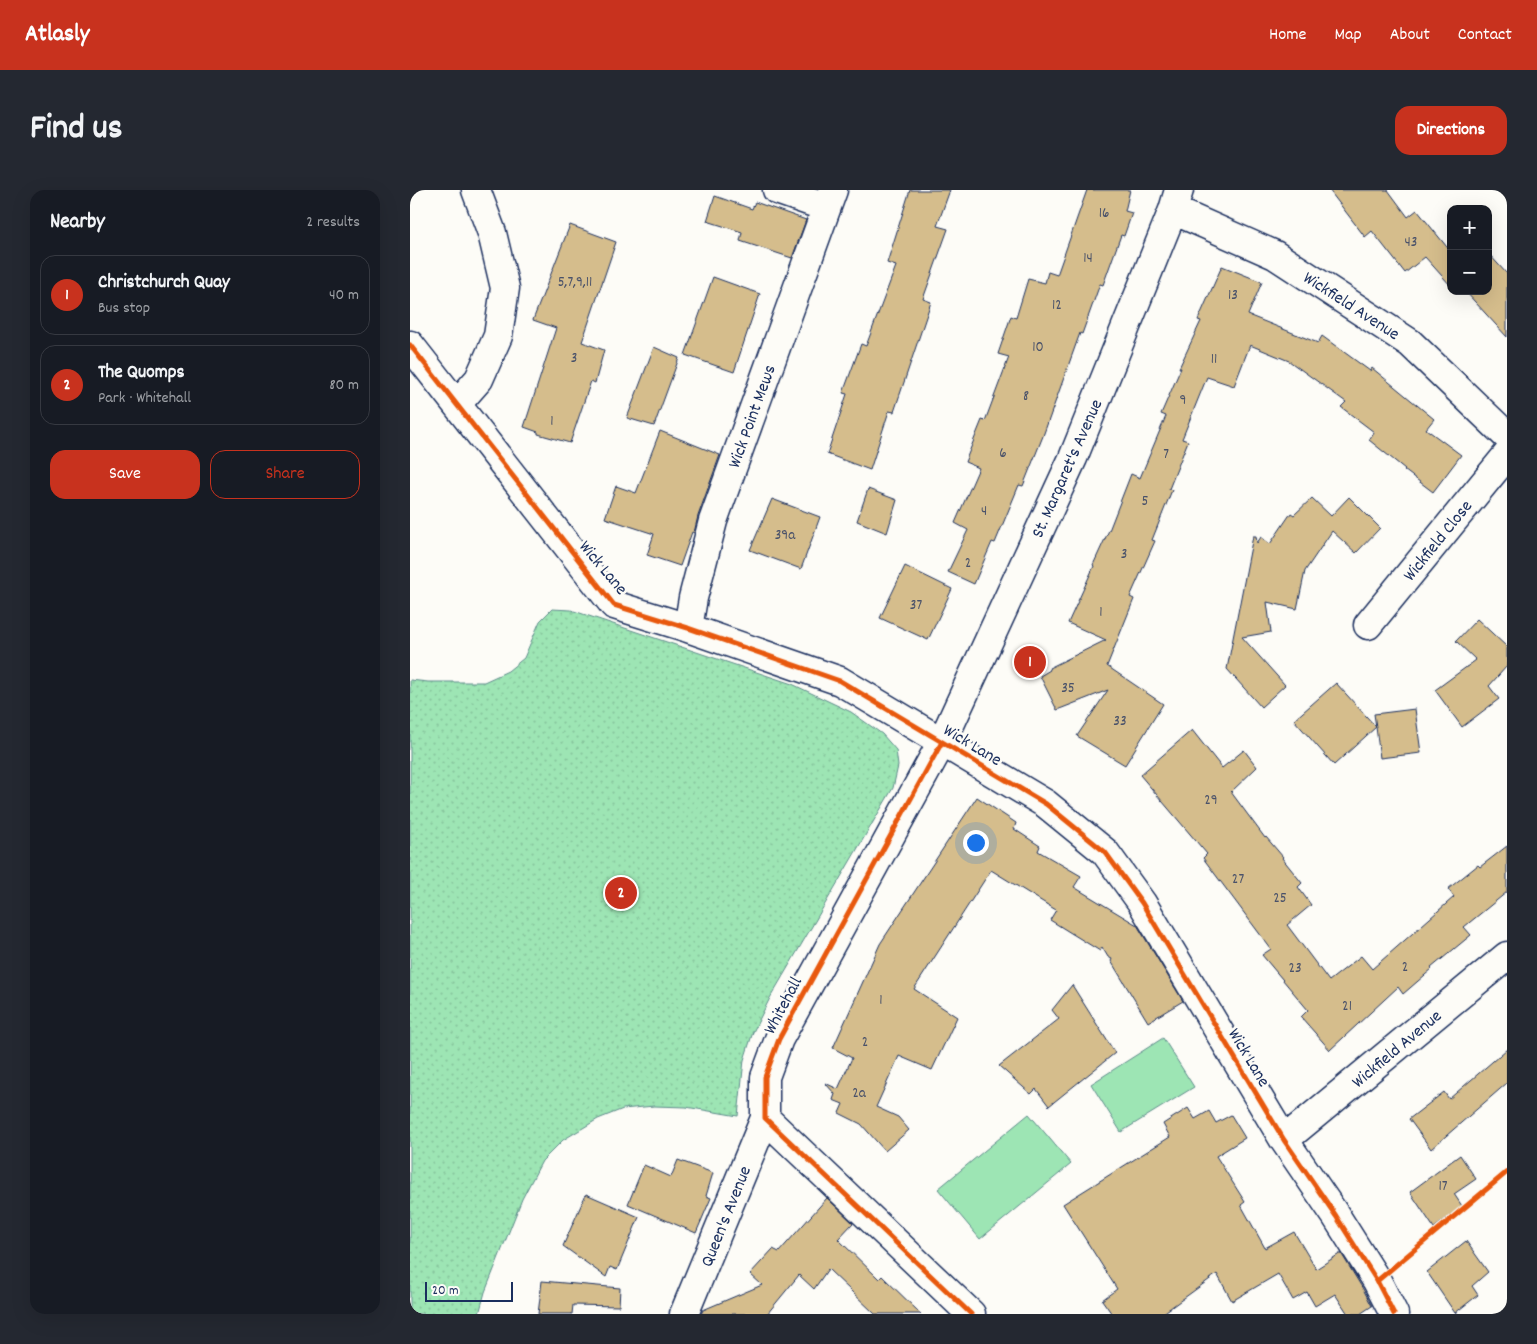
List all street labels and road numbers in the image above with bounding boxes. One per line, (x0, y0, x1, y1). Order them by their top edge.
street label: Wickfield Avenue (1297, 267, 1404, 348)
street label: Wick Point Mews (723, 362, 784, 472)
street label: St. Margaret's Avenue (1026, 396, 1110, 542)
street label: Wickfield Close (1398, 496, 1480, 588)
street label: Wick Lane (572, 536, 632, 601)
street label: Wick Lane (938, 719, 1006, 773)
street label: Whitehall (759, 972, 810, 1039)
street label: Wickfield Avenue (1347, 1005, 1448, 1095)
street label: Wick Lane (1221, 1024, 1275, 1092)
street label: Queen's Avenue (696, 1163, 759, 1271)

